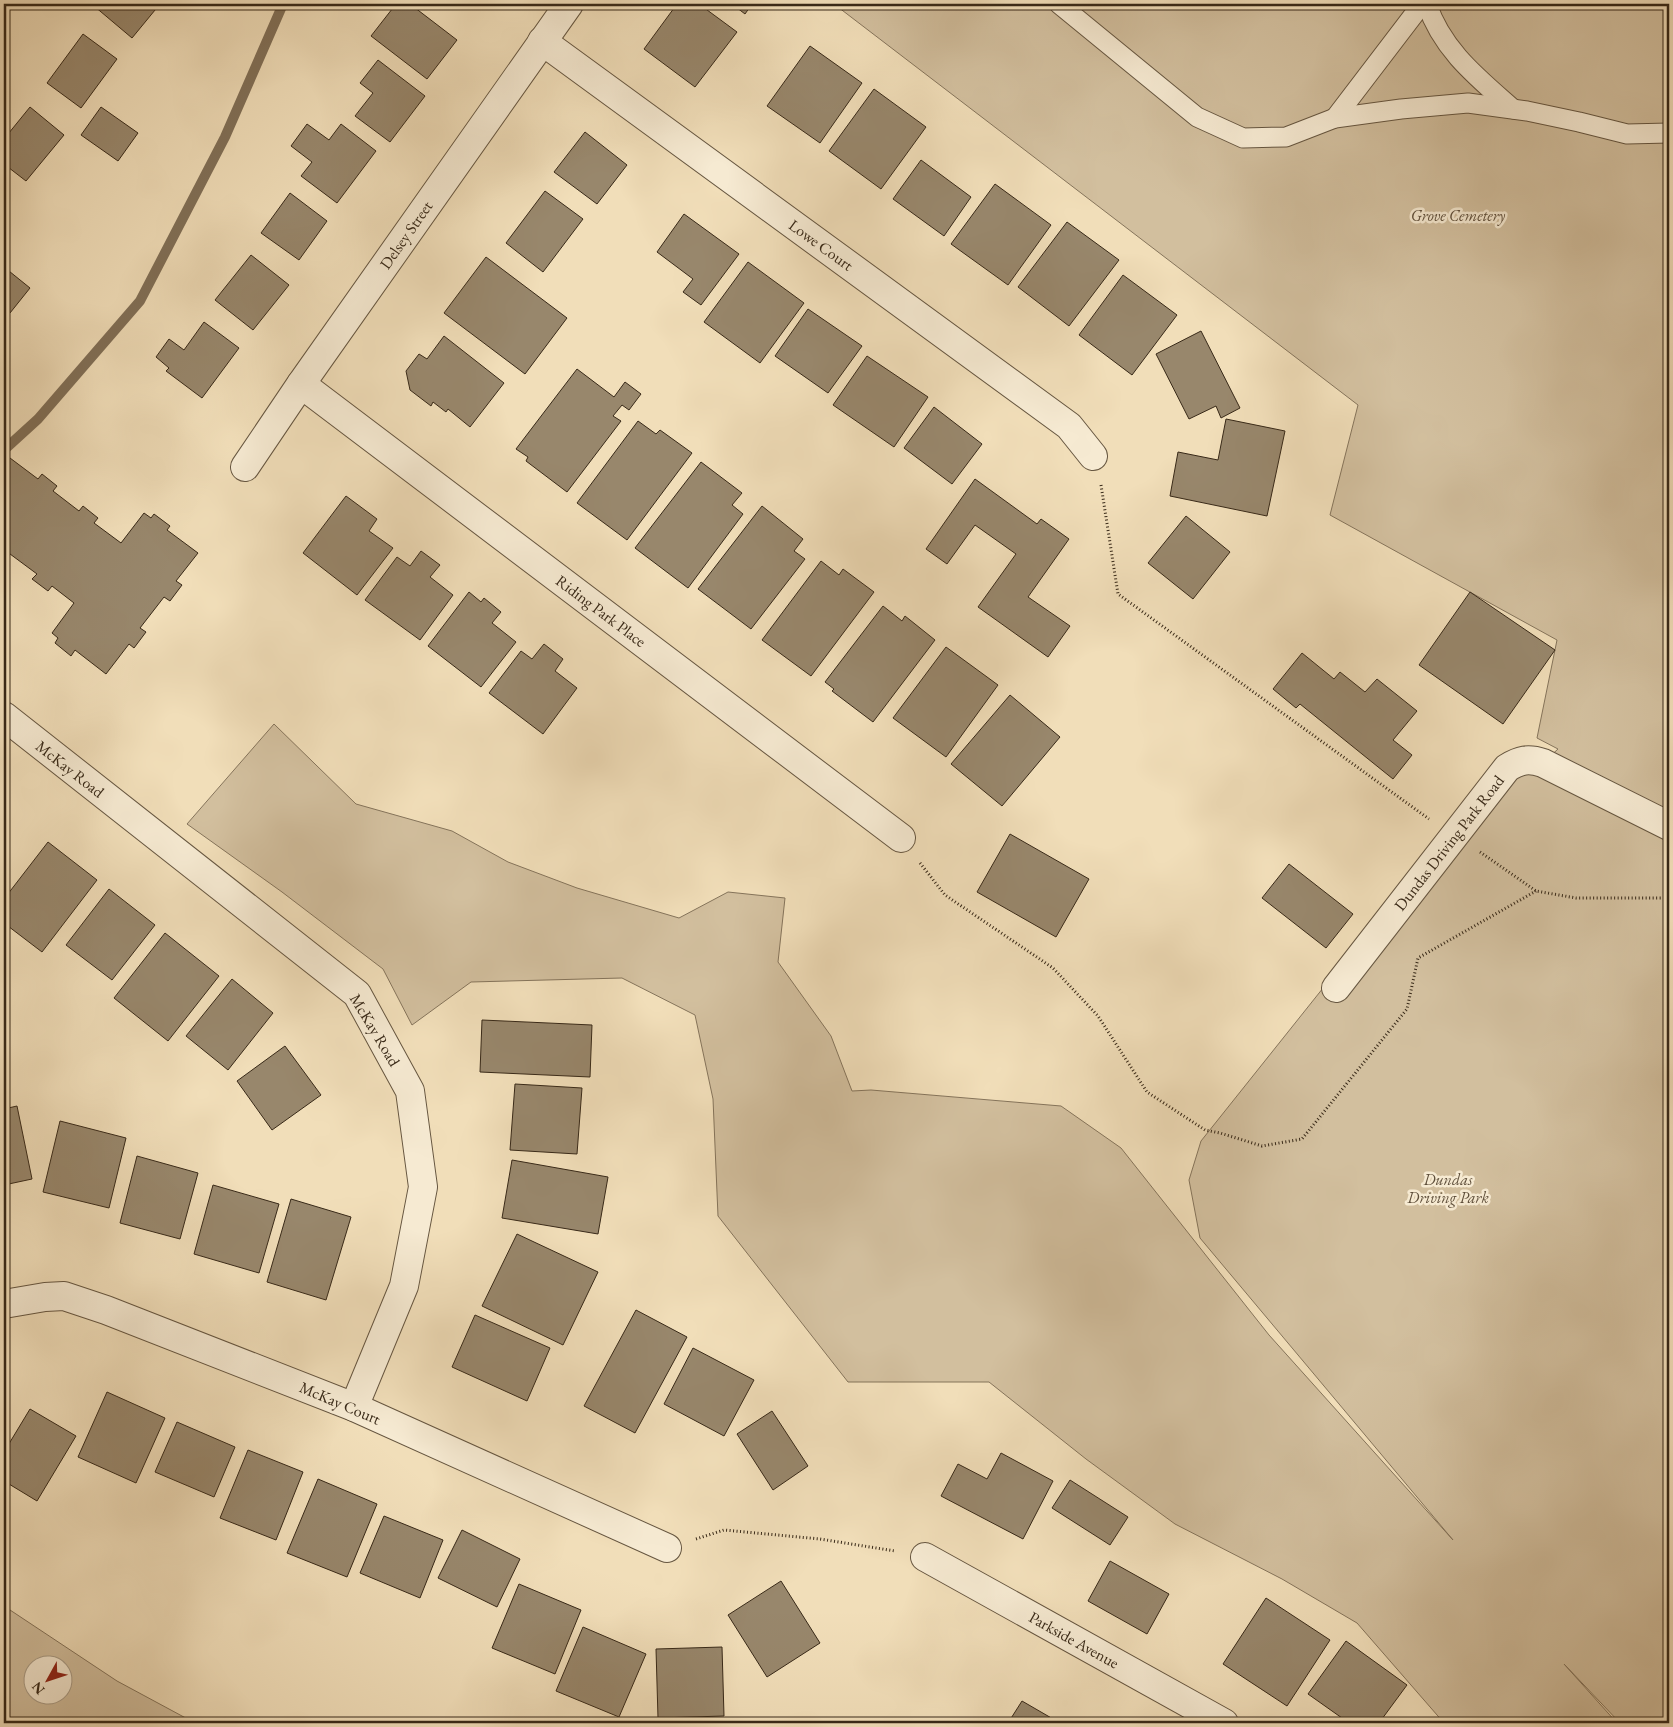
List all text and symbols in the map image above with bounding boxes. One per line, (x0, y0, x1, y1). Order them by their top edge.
street label: Delsey Street (375, 197, 437, 273)
park label: Grove Cemetery (1411, 205, 1506, 226)
street label: Lowe Court (784, 214, 858, 276)
street label: Riding Park Place (552, 570, 650, 652)
street label: McKay Road (31, 736, 109, 803)
street label: Dundas Driving Park Road (1389, 770, 1509, 915)
street label: McKay Road (345, 990, 405, 1071)
park label: Dundas Driving Park (1406, 1169, 1489, 1208)
street label: McKay Court (296, 1377, 384, 1429)
street label: Parkside Avenue (1025, 1607, 1123, 1673)
north arrow (22, 1654, 72, 1704)
text: N (27, 1678, 49, 1698)

